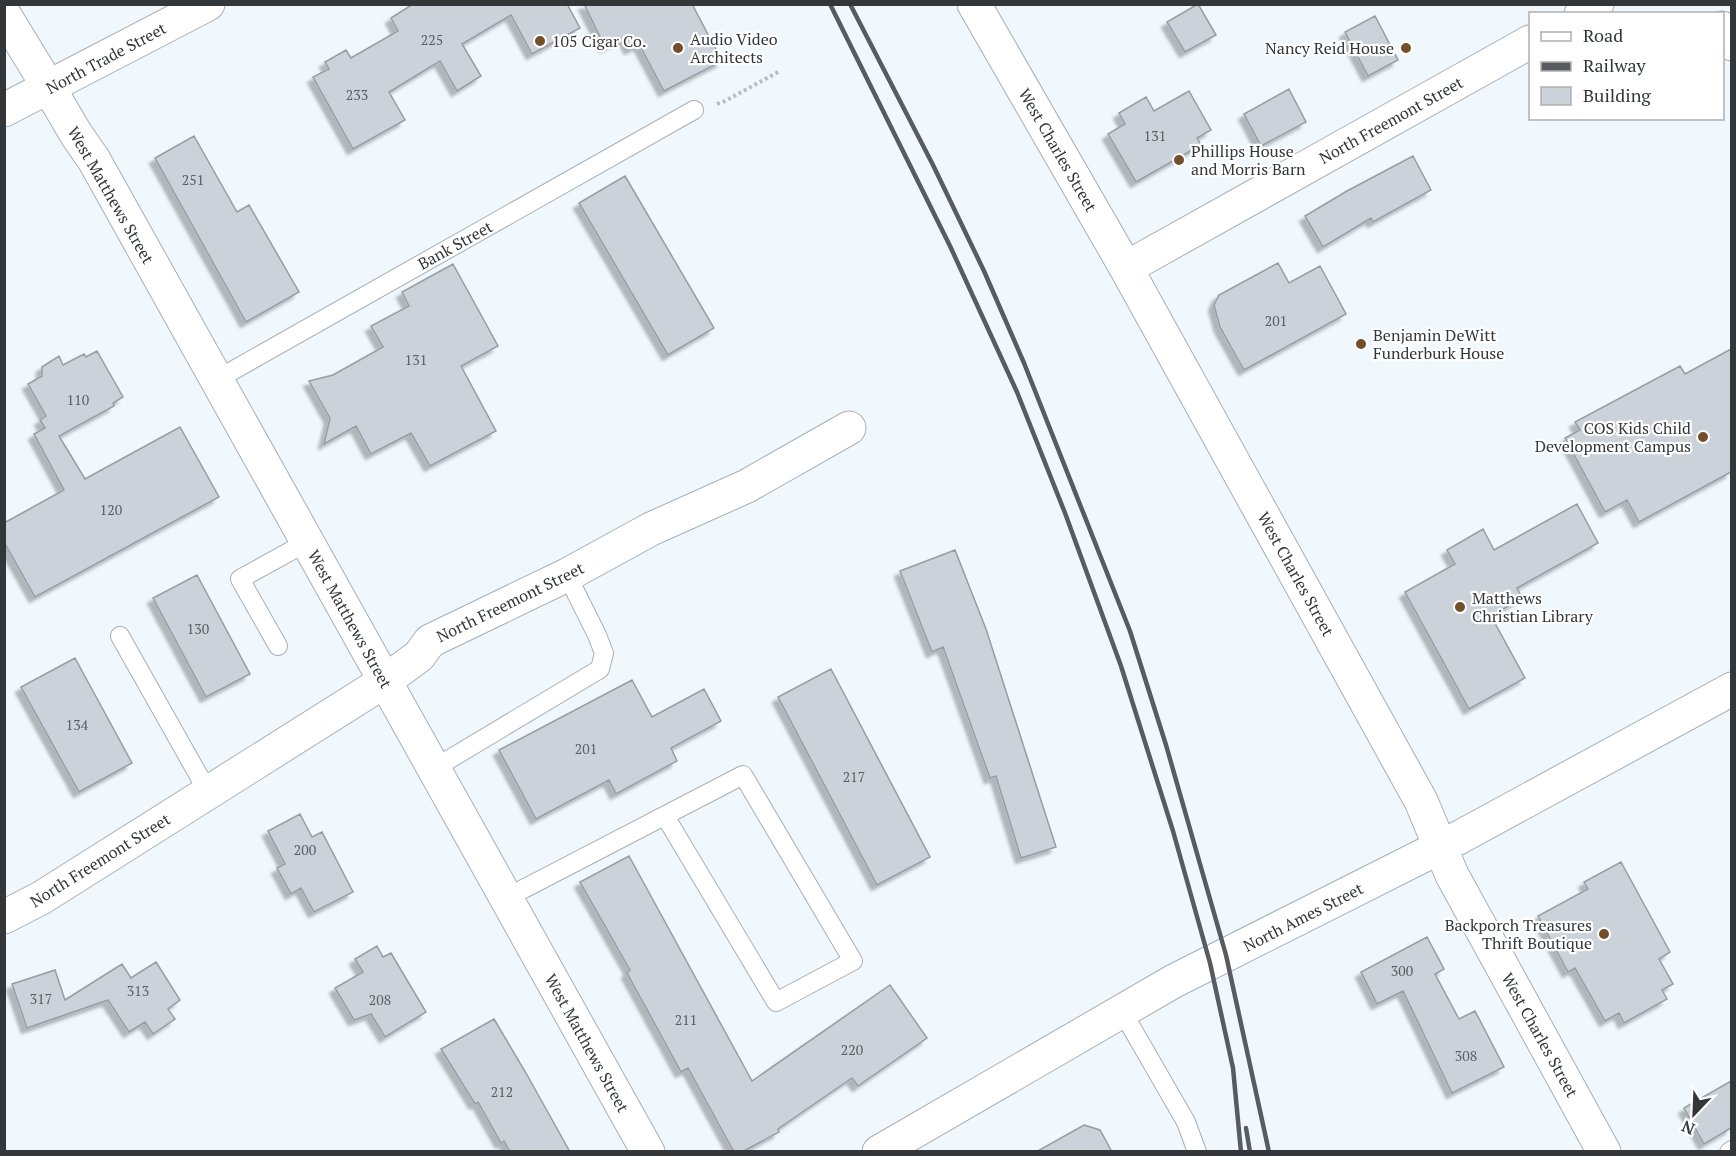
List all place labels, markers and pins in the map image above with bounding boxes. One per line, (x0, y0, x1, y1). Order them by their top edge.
place label: Audio Video Architects (690, 28, 778, 68)
place label: 105 Cigar Co. (552, 30, 646, 52)
marker: 105 Cigar Co. (533, 34, 547, 48)
place label: Nancy Reid House (1265, 37, 1394, 59)
marker: Audio Video Architects (671, 41, 685, 55)
marker: Nancy Reid House (1399, 41, 1413, 55)
place label: Phillips House and Morris Barn (1191, 140, 1306, 180)
marker: Phillips House and Morris Barn (1172, 153, 1186, 167)
place label: Benjamin DeWitt Funderburk House (1373, 324, 1504, 364)
marker: Benjamin DeWitt Funderburk House (1354, 337, 1368, 351)
place label: COS Kids Child Development Campus (1535, 417, 1691, 457)
marker: COS Kids Child Development Campus (1696, 430, 1710, 444)
place label: Matthews Christian Library (1472, 587, 1594, 627)
marker: Matthews Christian Library (1453, 600, 1467, 614)
place label: Backporch Treasures Thrift Boutique (1445, 914, 1592, 954)
marker: Backporch Treasures Thrift Boutique (1597, 927, 1611, 941)

